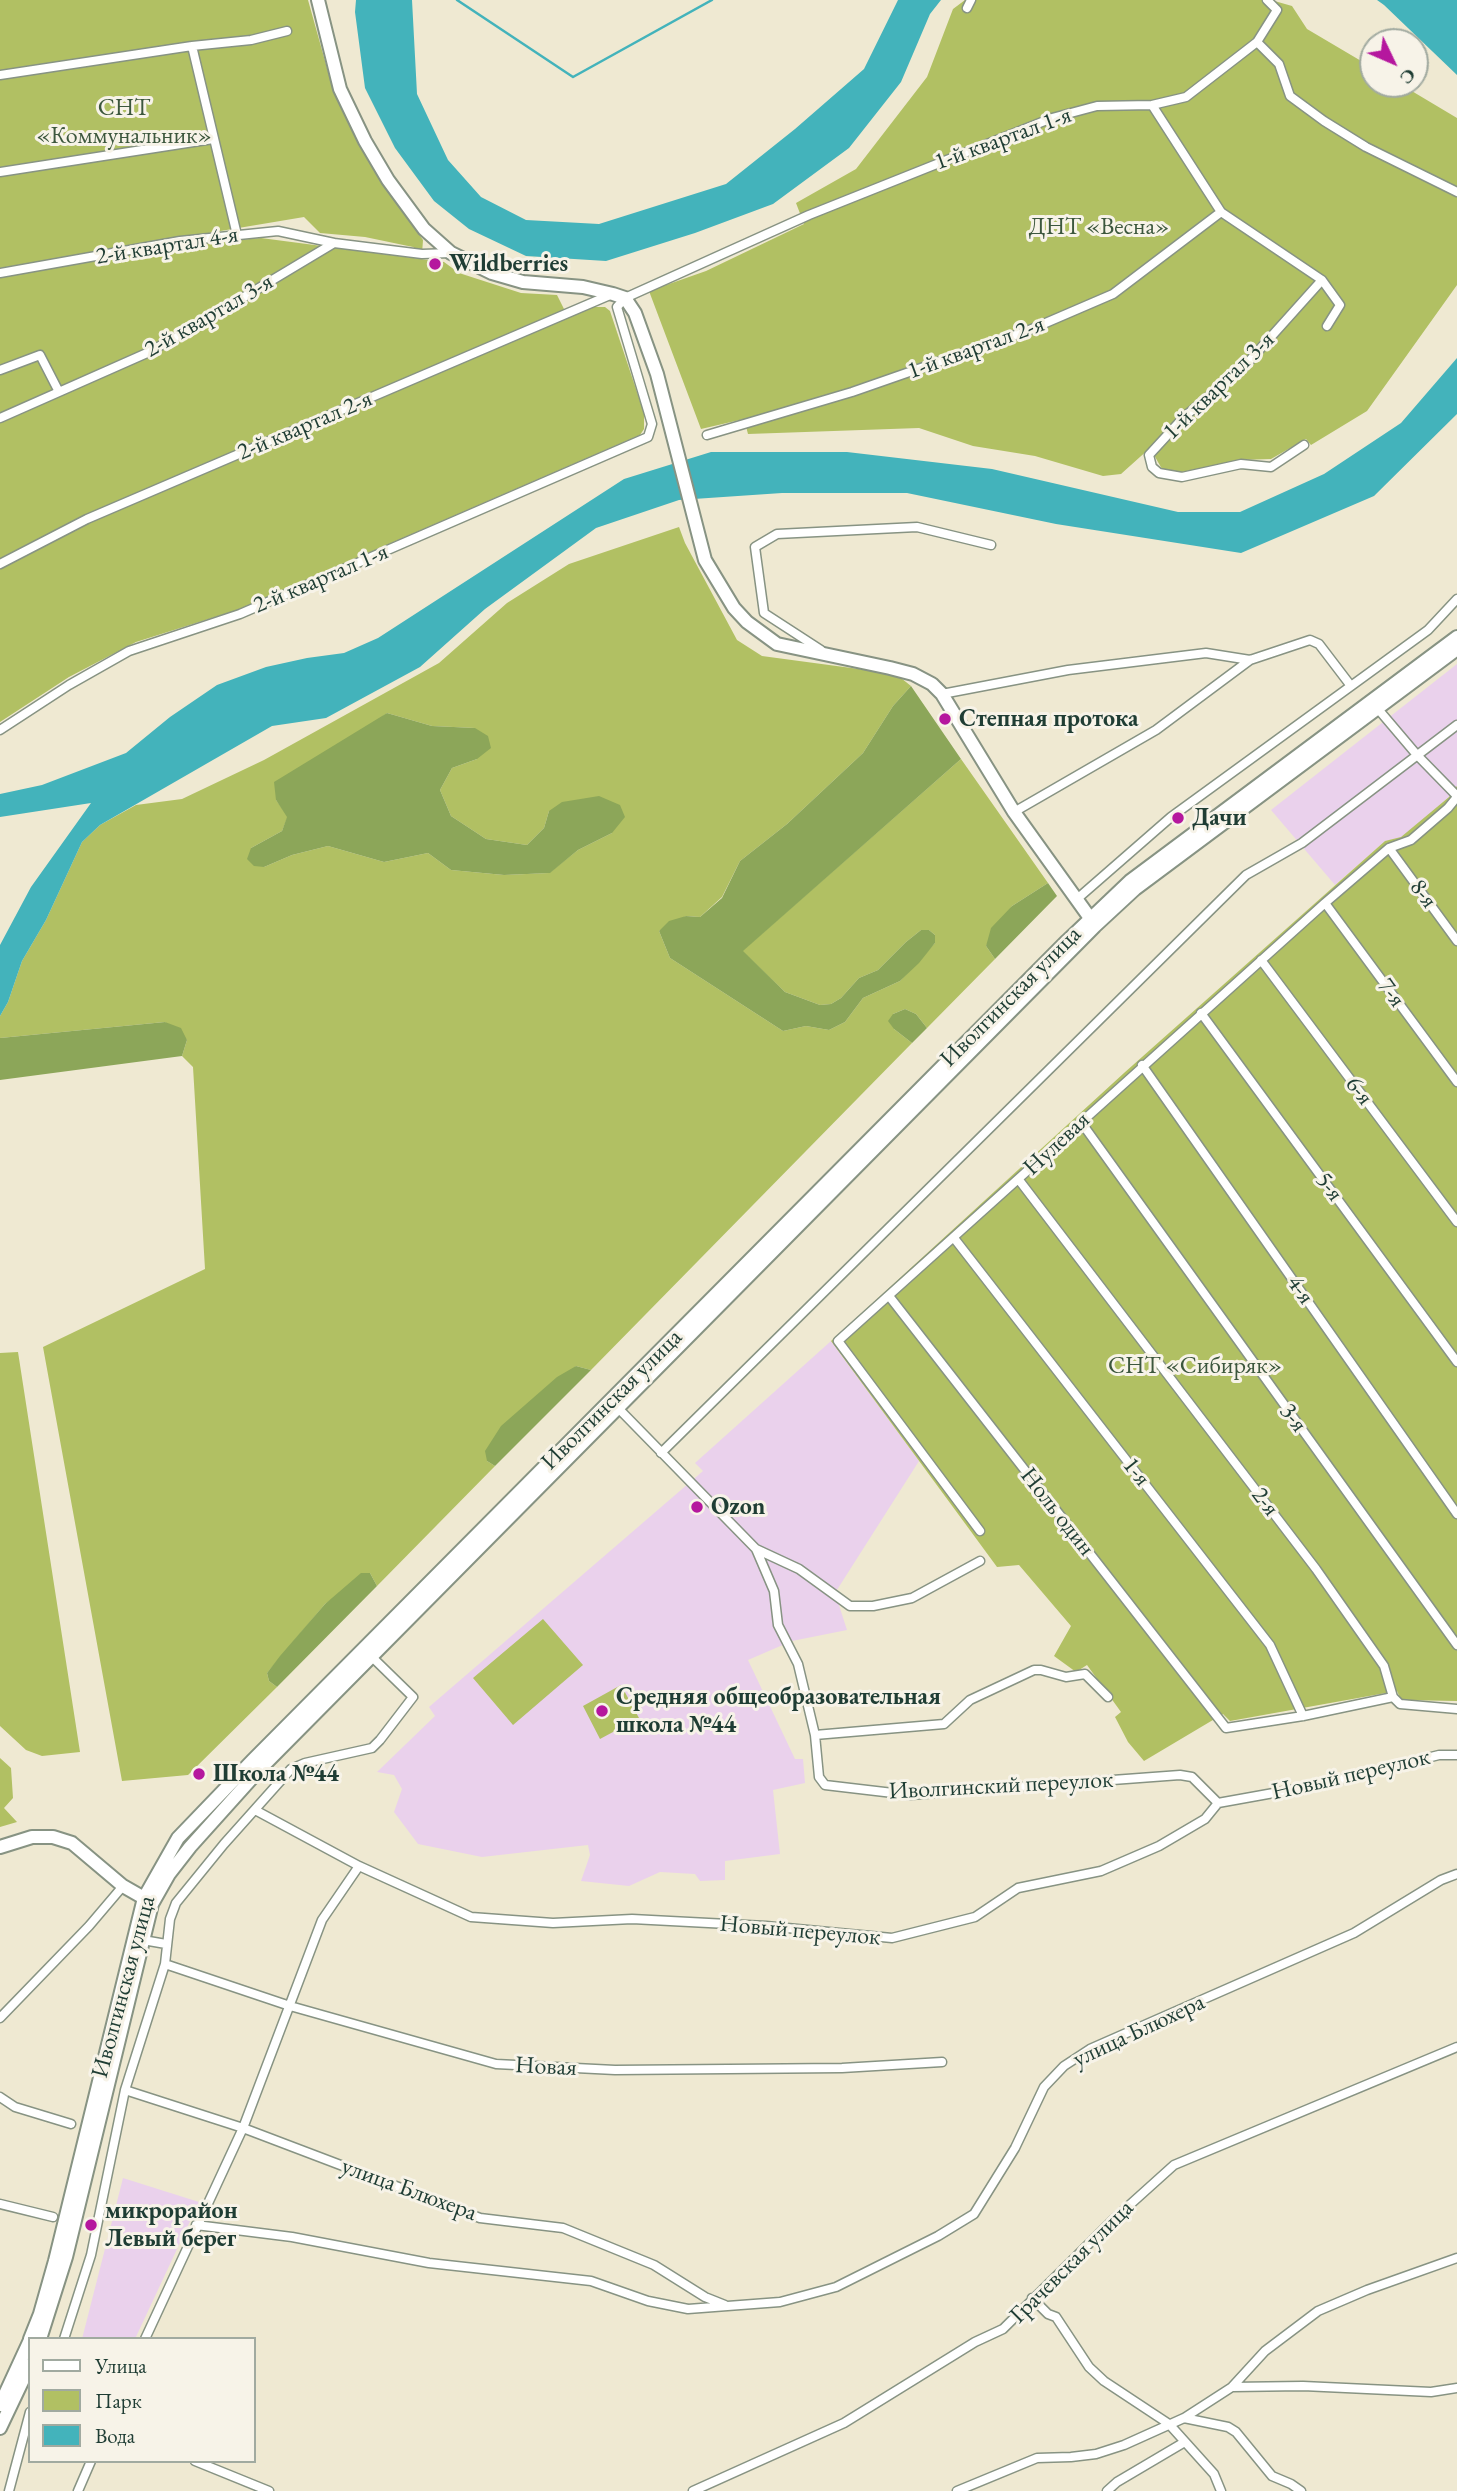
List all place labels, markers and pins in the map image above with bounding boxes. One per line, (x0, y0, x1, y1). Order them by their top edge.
place label: Wildberries (449, 250, 568, 278)
marker: Wildberries (427, 256, 443, 272)
place label: Степная протока (959, 705, 1138, 733)
marker: Степная протока (937, 711, 953, 727)
place label: Дачи (1192, 804, 1247, 832)
marker: Дачи (1170, 810, 1186, 826)
place label: Ozon (711, 1493, 765, 1521)
marker: Ozon (689, 1499, 705, 1515)
place label: Средняя общеобразовательная школа №44 (616, 1683, 941, 1739)
marker: Средняя общеобразовательная школа №44 (594, 1703, 610, 1719)
place label: Школа №44 (213, 1760, 339, 1788)
marker: Школа №44 (191, 1766, 207, 1782)
place label: микрорайон Левый берег (105, 2197, 238, 2253)
marker: микрорайон Левый берег (83, 2217, 99, 2233)

